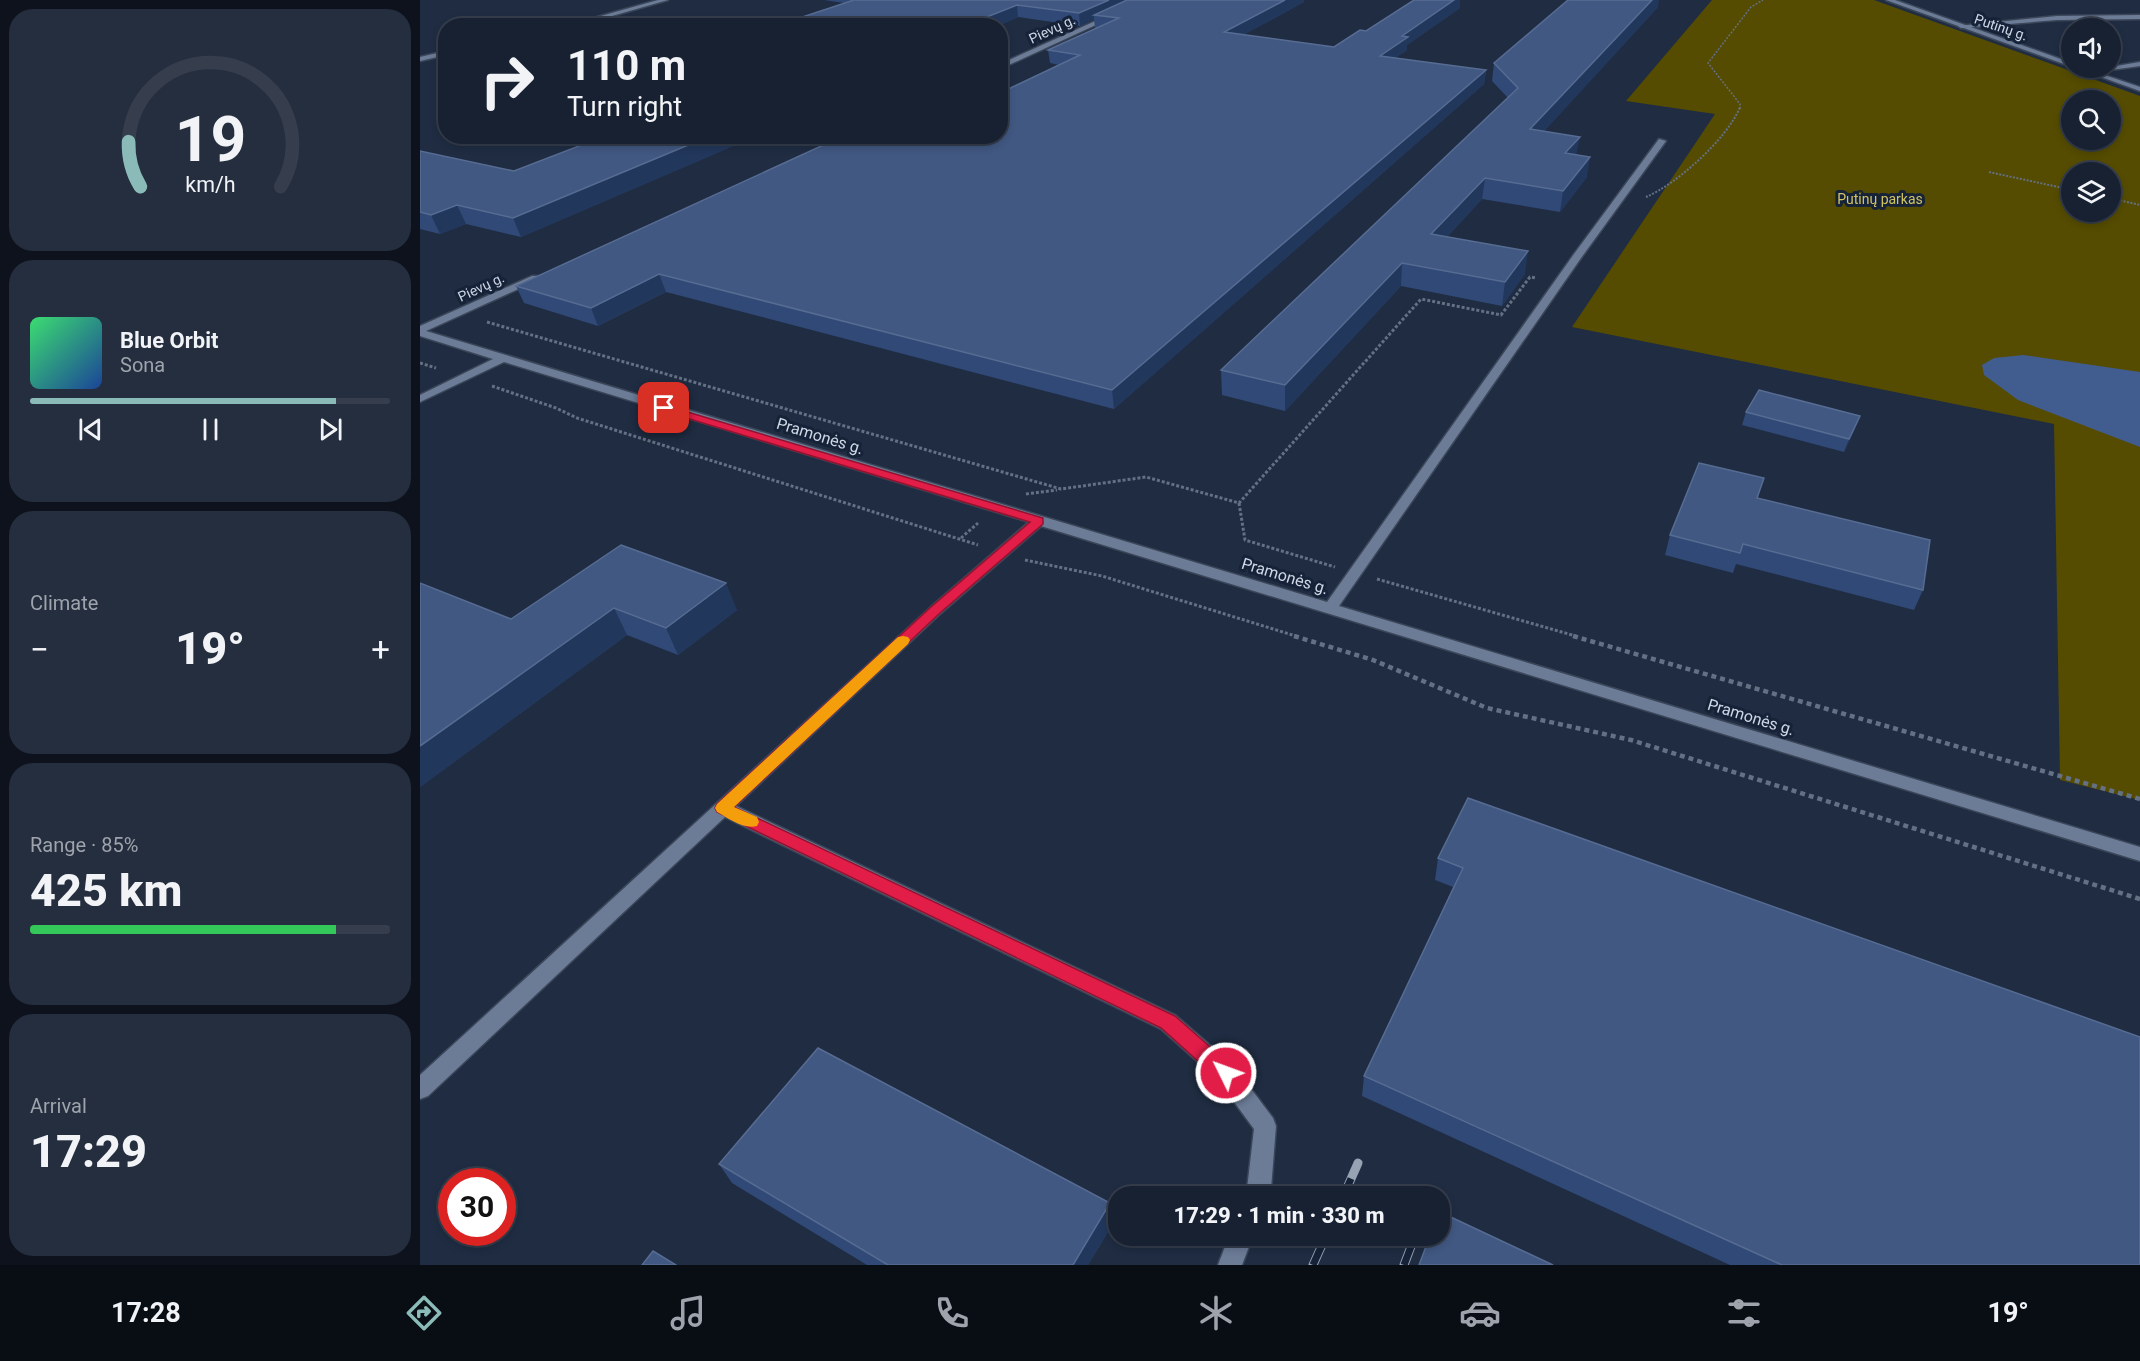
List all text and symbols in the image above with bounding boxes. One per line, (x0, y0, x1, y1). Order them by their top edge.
street label: Putinų g. (1972, 10, 2030, 44)
street label: Pievų g. (1026, 11, 1078, 47)
map controls (2061, 18, 2121, 222)
button: sound (2061, 18, 2121, 78)
text: 110 m (567, 41, 686, 90)
icon: right (468, 42, 546, 120)
button: search (2061, 90, 2121, 150)
text: Turn right (567, 91, 682, 123)
text: 19 (174, 103, 246, 176)
button: layers (2061, 162, 2121, 222)
text: km/h (185, 172, 235, 197)
park label: Putinų parkas (1837, 191, 1923, 207)
street label: Pievų g. (455, 269, 507, 305)
text: Blue Orbit (120, 328, 218, 353)
text: Sona (120, 353, 165, 377)
pin (638, 382, 689, 433)
icon: arrive (647, 391, 680, 424)
icon: previous (74, 413, 107, 446)
icon: pause (194, 413, 227, 446)
icon: next (314, 413, 347, 446)
street label: Pramonės g. (774, 414, 866, 458)
street label: Pramonės g. (1239, 554, 1331, 598)
text: Climate (30, 591, 98, 615)
text: 19° (175, 622, 245, 675)
text: − (30, 630, 49, 669)
text: + (371, 630, 390, 669)
street label: Pramonės g. (1705, 695, 1797, 739)
text: Range · 85% (30, 833, 138, 857)
text: 425 km (30, 864, 182, 917)
position arrow (1194, 1041, 1258, 1105)
text: Arrival (30, 1094, 87, 1118)
text: 17:29 (30, 1125, 147, 1178)
speed limit sign: 30 (438, 1168, 516, 1246)
text: 17:29 · 1 min · 330 m (1174, 1203, 1384, 1228)
icon: directions (403, 1292, 445, 1334)
icon: music (667, 1292, 709, 1334)
icon: phone (931, 1292, 973, 1334)
icon: climate (1195, 1292, 1237, 1334)
icon: car (1459, 1292, 1501, 1334)
icon: filters (1723, 1292, 1765, 1334)
text: 17:28 (111, 1297, 181, 1329)
text: 19° (1987, 1297, 2029, 1329)

